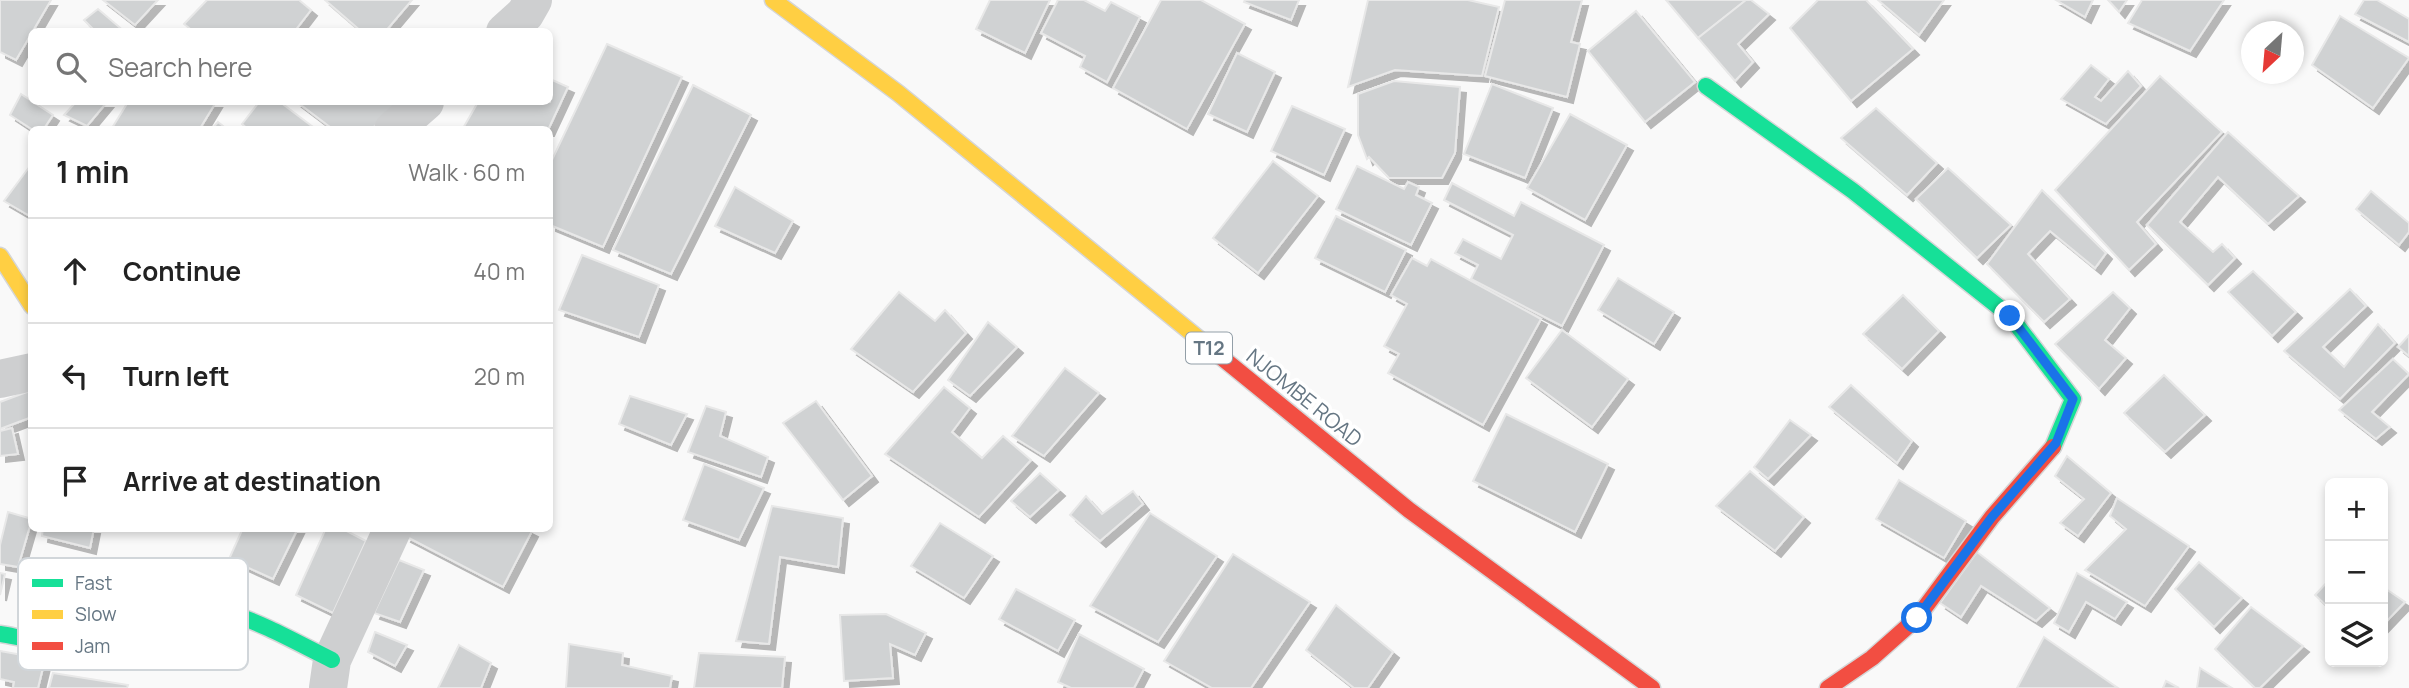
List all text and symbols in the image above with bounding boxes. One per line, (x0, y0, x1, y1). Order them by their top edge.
north arrow (2241, 21, 2304, 84)
search box (28, 28, 553, 105)
icon: search (52, 48, 90, 86)
text: Search here (108, 49, 253, 85)
text: 1 min (56, 151, 129, 192)
text: Walk · 60 m (408, 156, 525, 188)
icon: ahead (56, 252, 94, 290)
text: Continue (123, 253, 241, 289)
text: 40 m (473, 255, 525, 287)
route end (1994, 300, 2025, 331)
road number: T12 (1186, 332, 1232, 364)
street label: NJOMBE ROAD (1241, 342, 1368, 453)
icon: left (56, 357, 94, 395)
text: Turn left (123, 358, 230, 394)
text: 20 m (474, 360, 525, 392)
icon: arrive (56, 462, 94, 500)
text: Arrive at destination (123, 463, 381, 499)
map controls (2325, 478, 2388, 667)
button: + (2325, 478, 2388, 541)
button: − (2325, 541, 2388, 604)
legend (18, 558, 248, 670)
text: Fast (75, 570, 112, 596)
text: Slow (75, 601, 117, 627)
route start (1901, 602, 1932, 633)
button: layers (2325, 604, 2388, 667)
text: Jam (75, 633, 110, 659)

